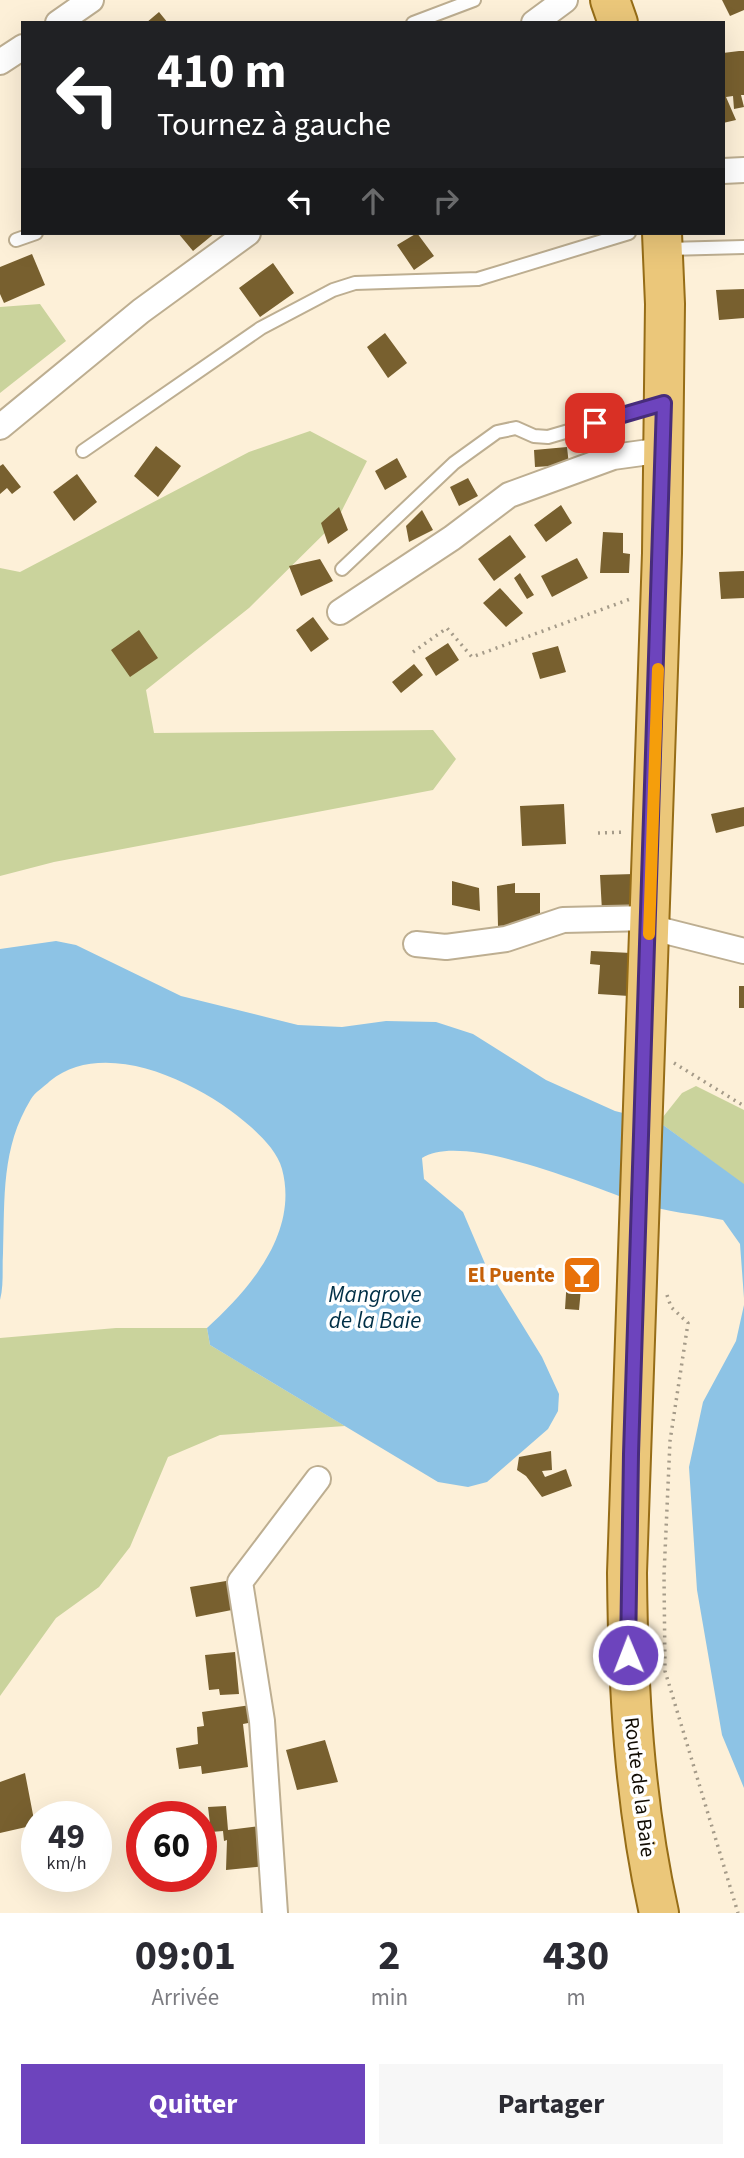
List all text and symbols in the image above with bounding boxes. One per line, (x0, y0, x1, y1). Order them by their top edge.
text: 410 m (157, 37, 286, 107)
icon: left (42, 49, 133, 140)
text: Tournez à gauche (157, 102, 391, 148)
icon: left (281, 182, 319, 220)
icon: ahead (354, 182, 392, 220)
icon: right (427, 182, 465, 220)
pin (565, 393, 625, 453)
icon: arrive (576, 404, 614, 442)
bar icon: El Puente (561, 1254, 603, 1296)
place label: El Puente (467, 1260, 555, 1290)
water label: Mangrove de la Baie (328, 1278, 422, 1337)
position arrow (591, 1618, 665, 1692)
street label: Route de la Baie (617, 1715, 663, 1859)
speed limit sign: 60 (126, 1801, 217, 1892)
text: 49 (48, 1812, 85, 1862)
text: km/h (47, 1851, 86, 1876)
text: 09:01 (135, 1926, 236, 1986)
text: 2 (378, 1926, 400, 1986)
text: 430 (543, 1926, 609, 1986)
text: Arrivée (152, 1981, 219, 2014)
text: min (371, 1981, 408, 2014)
text: m (566, 1981, 586, 2014)
button: Quitter (21, 2064, 365, 2144)
button: Partager (379, 2064, 723, 2144)

